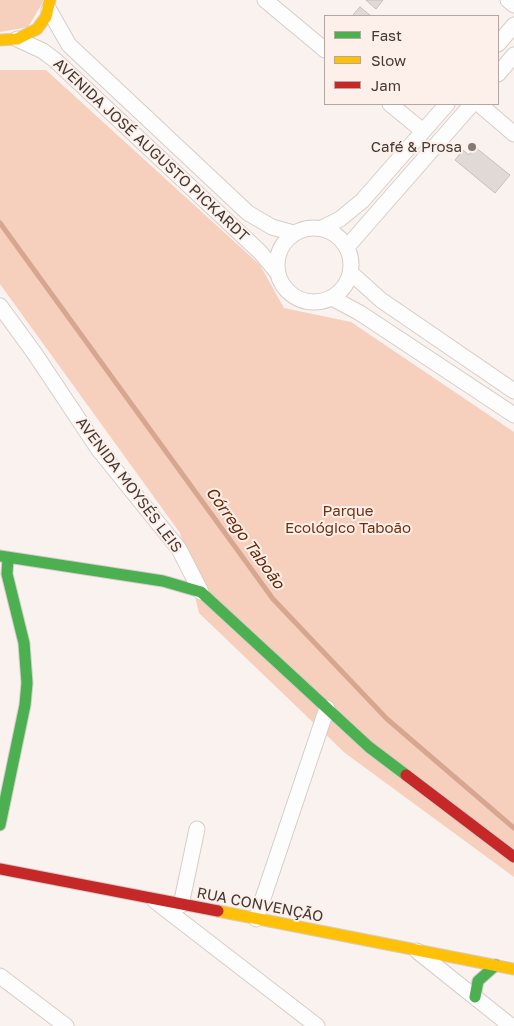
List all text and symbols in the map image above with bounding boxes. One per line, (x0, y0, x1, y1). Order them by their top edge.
legend (324, 15, 499, 105)
text: Fast (371, 26, 402, 44)
text: Slow (371, 51, 406, 69)
street label: AVENIDA JOSÉ AUGUSTO PICKARDT (50, 55, 252, 245)
text: Jam (371, 76, 401, 94)
place label: Café & Prosa (371, 138, 462, 156)
marker: Café & Prosa (466, 141, 478, 153)
street label: AVENIDA MOYSÉS LEIS (72, 414, 186, 556)
water label: Córrego Taboão (202, 483, 288, 593)
park label: Parque Ecológico Taboão (285, 502, 411, 537)
street label: RUA CONVENÇÃO (195, 884, 325, 926)

